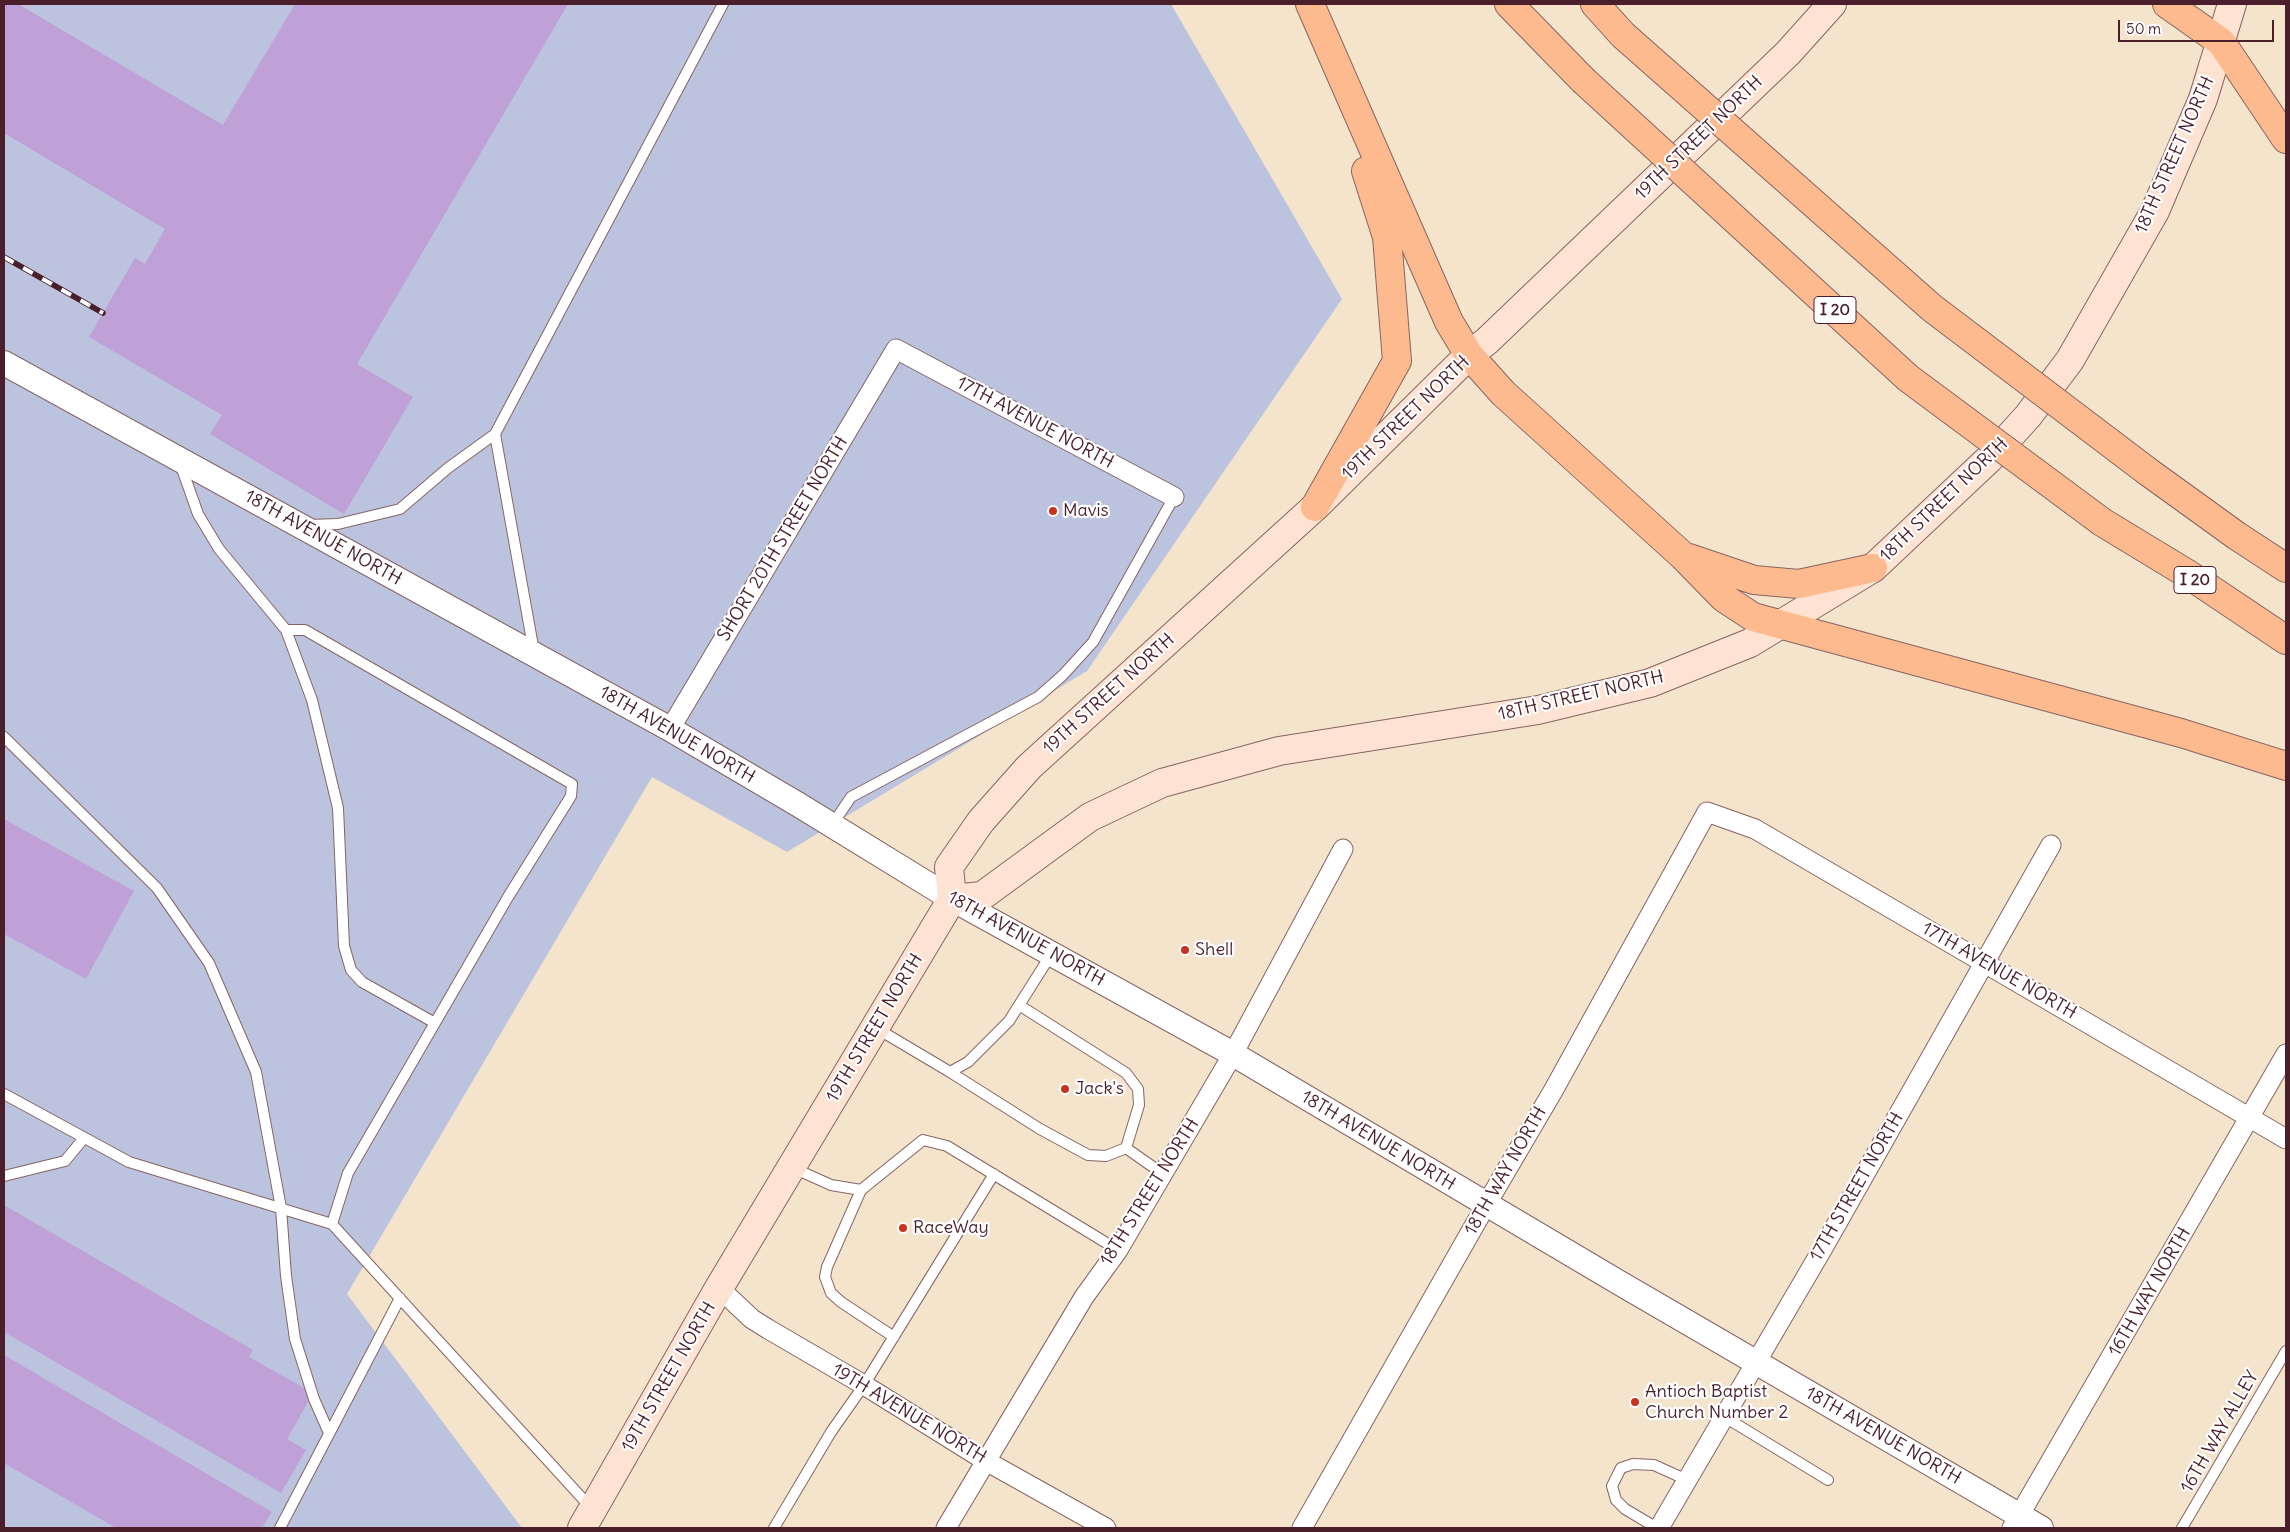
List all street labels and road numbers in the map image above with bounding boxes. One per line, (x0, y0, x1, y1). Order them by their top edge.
street label: 19TH STREET NORTH (1631, 71, 1767, 205)
street label: 18TH STREET NORTH (2131, 73, 2219, 237)
road number: I 20 (1814, 296, 1856, 324)
street label: 19TH STREET NORTH (1338, 351, 1474, 485)
street label: 17TH AVENUE NORTH (953, 372, 1117, 474)
street label: SHORT 20TH STREET NORTH (713, 433, 853, 645)
street label: 18TH STREET NORTH (1876, 433, 2012, 567)
street label: 18TH AVENUE NORTH (241, 486, 405, 590)
road number: I 20 (2174, 566, 2216, 594)
street label: 19TH STREET NORTH (1039, 629, 1179, 759)
street label: 18TH STREET NORTH (1496, 666, 1666, 726)
street label: 18TH AVENUE NORTH (595, 682, 759, 788)
street label: 18TH AVENUE NORTH (944, 887, 1108, 991)
street label: 17TH AVENUE NORTH (1918, 918, 2080, 1024)
street label: 19TH STREET NORTH (822, 950, 928, 1106)
street label: 18TH AVENUE NORTH (1297, 1086, 1459, 1196)
street label: 18TH WAY NORTH (1460, 1103, 1552, 1239)
street label: 17TH STREET NORTH (1806, 1109, 1908, 1265)
street label: 18TH STREET NORTH (1096, 1115, 1204, 1269)
street label: 16TH WAY NORTH (2104, 1224, 2196, 1360)
street label: 19TH STREET NORTH (617, 1298, 721, 1456)
street label: 19TH AVENUE NORTH (828, 1359, 990, 1469)
street label: 16TH WAY ALLEY (2176, 1367, 2264, 1497)
street label: 18TH AVENUE NORTH (1801, 1383, 1965, 1489)

